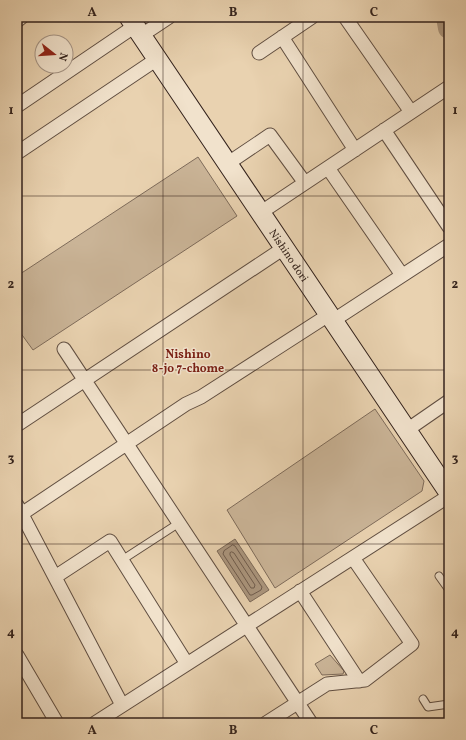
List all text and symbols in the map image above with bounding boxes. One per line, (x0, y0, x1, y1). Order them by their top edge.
text: A (87, 4, 97, 22)
text: B (229, 4, 238, 22)
text: C (370, 4, 378, 22)
north arrow (34, 34, 74, 74)
text: N (54, 50, 70, 63)
text: 1 (8, 102, 14, 120)
text: 1 (452, 102, 458, 120)
street label: Nishino dori (265, 227, 311, 285)
text: 2 (8, 276, 15, 294)
text: 2 (452, 276, 459, 294)
district label: Nishino 8-jo 7-chome (152, 347, 224, 377)
text: 3 (8, 450, 15, 468)
text: 3 (452, 450, 459, 468)
text: 4 (7, 624, 15, 642)
text: 4 (451, 624, 459, 642)
text: A (87, 722, 97, 740)
text: B (229, 722, 238, 740)
text: C (370, 722, 378, 740)

